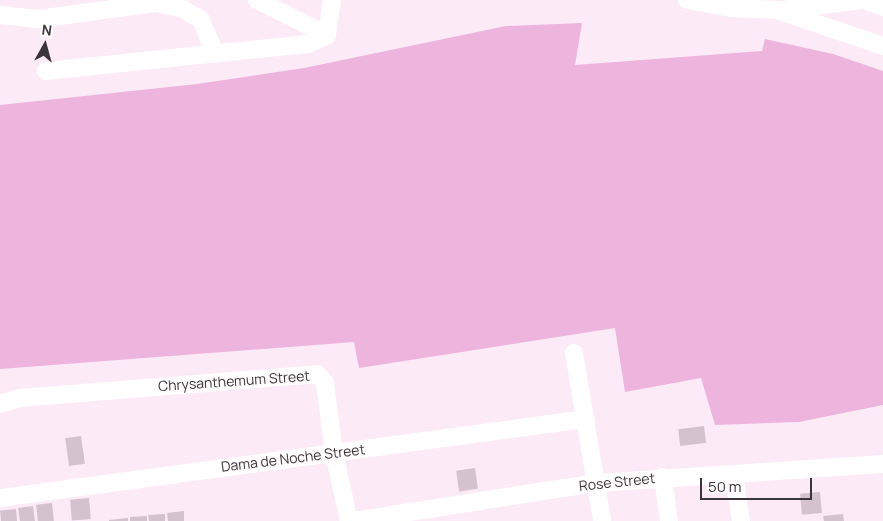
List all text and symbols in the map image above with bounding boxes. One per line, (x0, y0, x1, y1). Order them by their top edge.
north arrow (20, 20, 70, 70)
text: N (41, 20, 53, 40)
street label: Chrysanthemum Street (158, 367, 310, 395)
street label: Dama de Noche Street (220, 441, 366, 475)
scale bar (703, 468, 816, 500)
street label: Rose Street (578, 470, 656, 494)
text: 50 m (708, 476, 742, 497)

